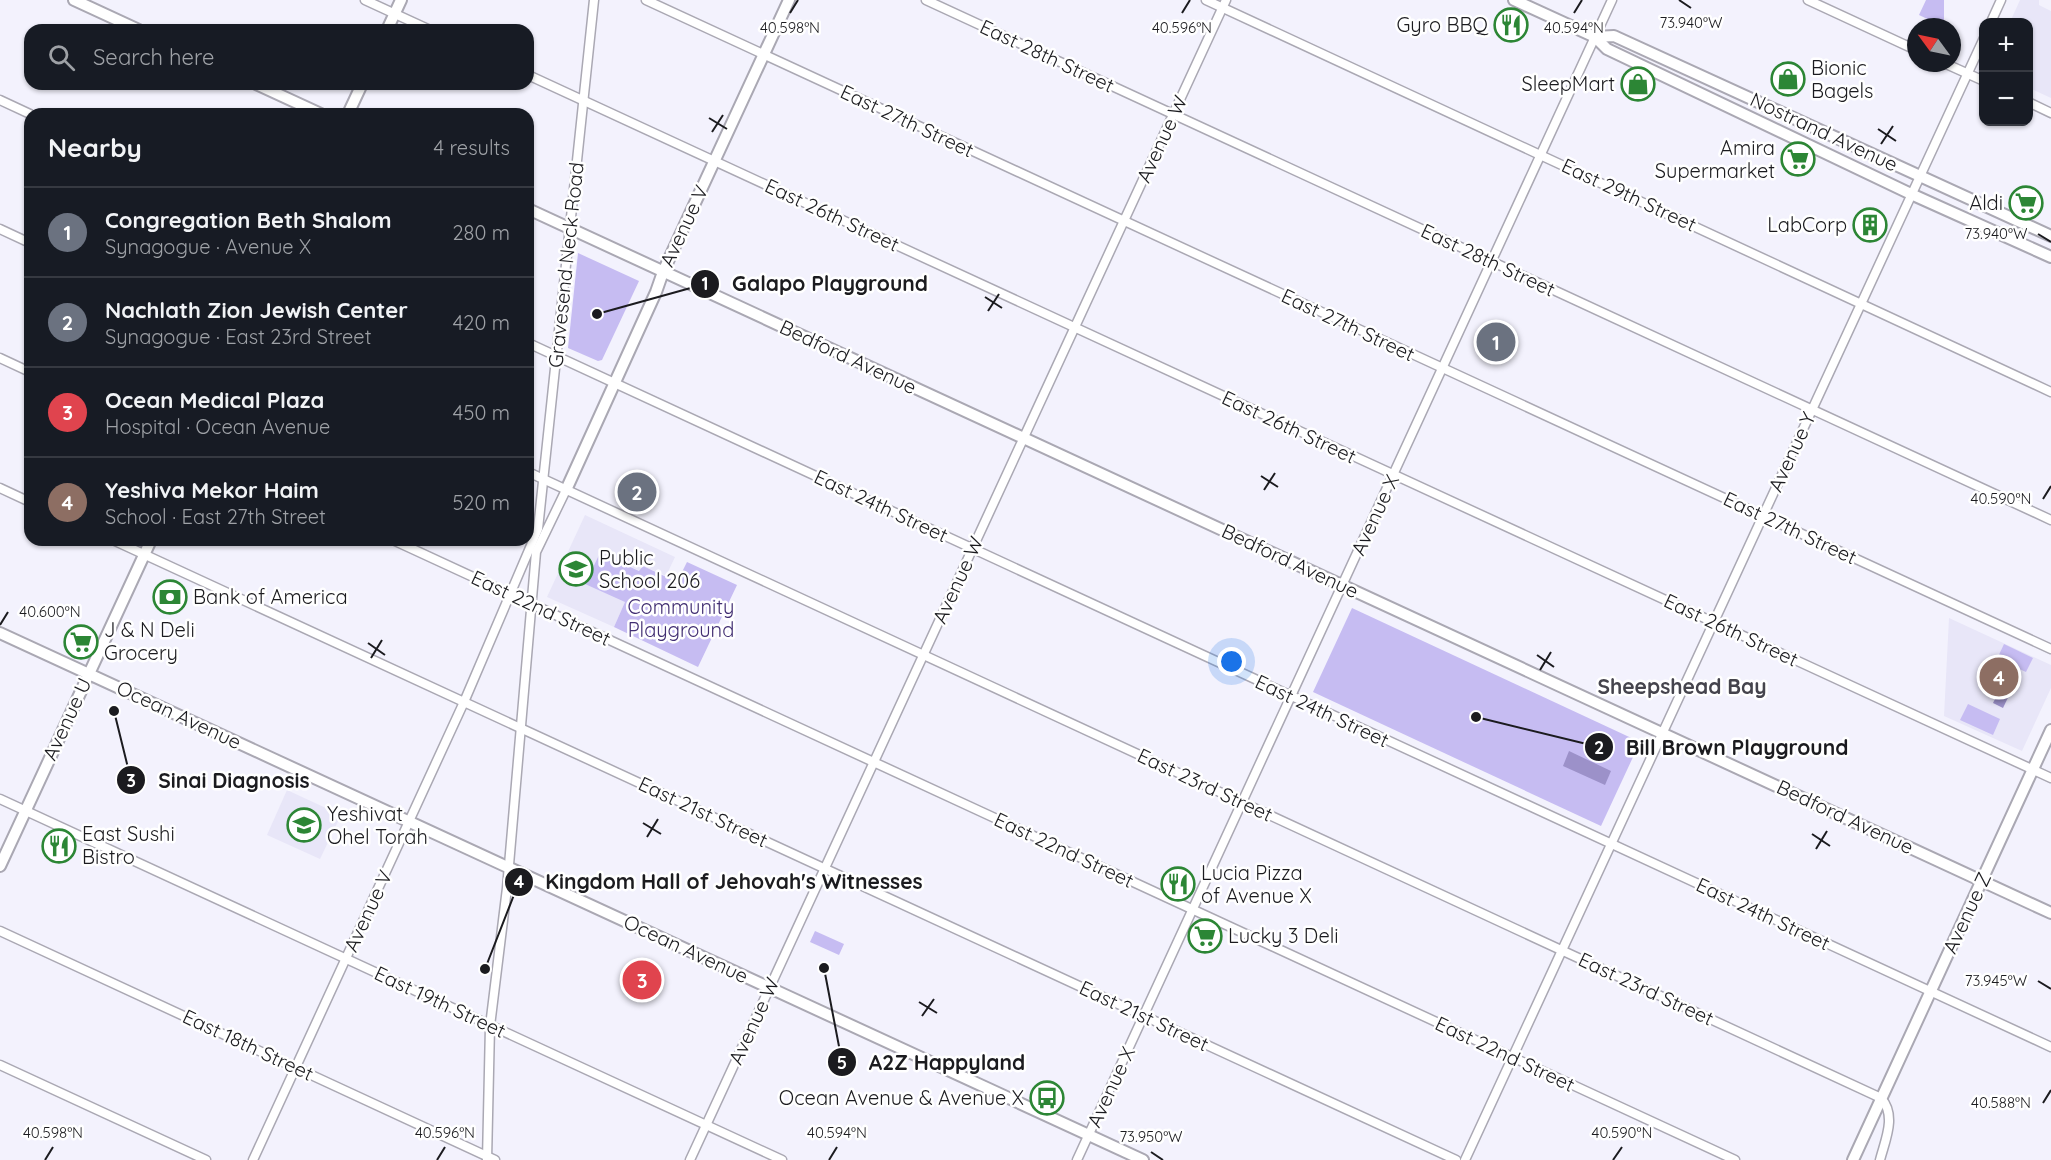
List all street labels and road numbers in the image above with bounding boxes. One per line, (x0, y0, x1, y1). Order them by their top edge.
street label: East 28th Street (976, 14, 1119, 98)
street label: East 27th Street (837, 79, 978, 162)
street label: Nostrand Avenue (1746, 86, 1902, 177)
street label: Avenue W (1131, 91, 1193, 186)
street label: East 29th Street (1558, 152, 1701, 237)
street label: Gravesend Neck Road (542, 161, 589, 369)
street label: East 26th Street (761, 173, 903, 257)
street label: Avenue V (654, 181, 713, 271)
street label: East 28th Street (1417, 218, 1560, 302)
street label: East 27th Street (1278, 283, 1419, 366)
street label: Bedford Avenue (776, 314, 921, 399)
street label: East 26th Street (1218, 385, 1360, 469)
street label: Avenue Y (1762, 408, 1821, 496)
street label: East 24th Street (810, 464, 952, 548)
street label: Avenue X (1345, 471, 1404, 559)
street label: East 27th Street (1720, 486, 1861, 569)
street label: Bedford Avenue (1218, 518, 1363, 603)
street label: Avenue W (927, 532, 989, 627)
street label: East 22nd Street (467, 564, 615, 651)
street label: East 26th Street (1660, 588, 1802, 672)
street label: East 24th Street (1251, 669, 1393, 753)
street label: Avenue U (37, 674, 96, 764)
street label: Ocean Avenue (113, 675, 246, 754)
street label: East 23rd Street (1134, 742, 1277, 827)
street label: East 21st Street (635, 771, 772, 853)
street label: Bedford Avenue (1773, 774, 1918, 859)
street label: East 22nd Street (990, 806, 1138, 893)
street label: Avenue V (338, 866, 397, 956)
street label: Avenue Z (1937, 868, 1996, 957)
street label: East 24th Street (1692, 872, 1834, 956)
street label: Ocean Avenue (620, 909, 753, 988)
street label: East 23rd Street (1575, 946, 1718, 1031)
street label: East 19th Street (371, 960, 510, 1043)
street label: Avenue W (723, 973, 785, 1068)
street label: East 21st Street (1076, 975, 1213, 1057)
street label: East 18th Street (179, 1003, 318, 1086)
street label: East 22nd Street (1431, 1010, 1579, 1097)
street label: Avenue X (1081, 1043, 1140, 1131)

